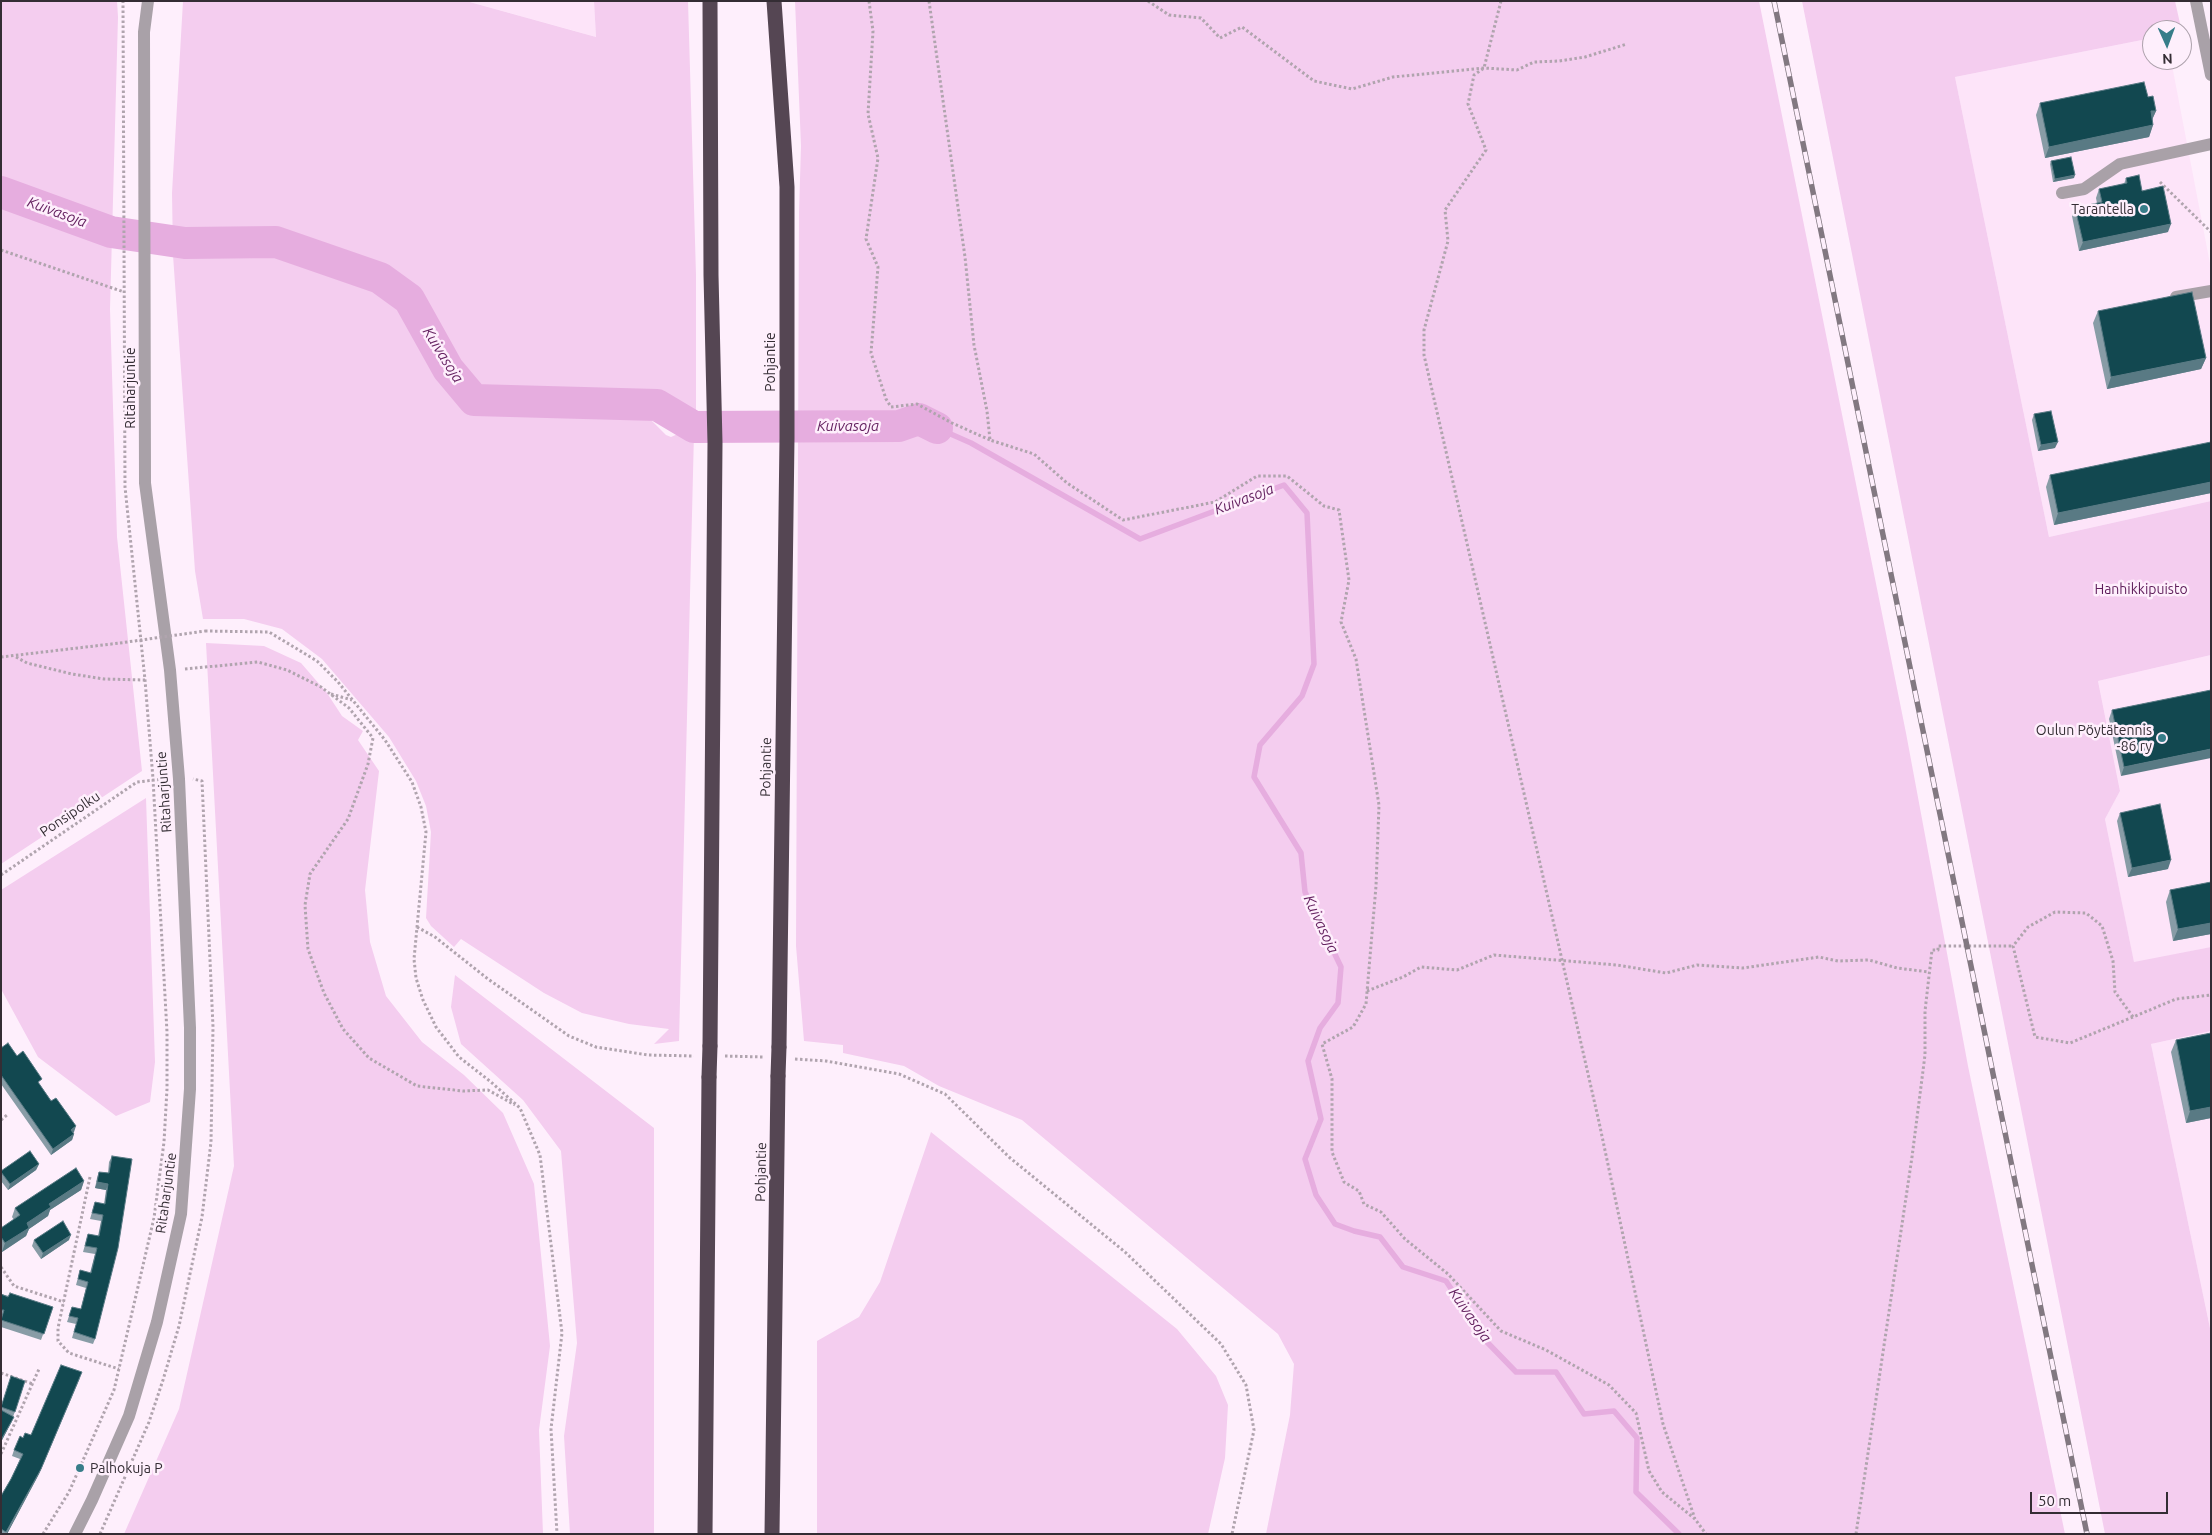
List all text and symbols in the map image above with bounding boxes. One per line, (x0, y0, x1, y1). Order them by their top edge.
north arrow (2142, 20, 2192, 70)
text: N (2162, 51, 2173, 67)
water label: Kuivasoja (25, 193, 89, 231)
place label: Tarantella (2071, 201, 2134, 217)
marker: Tarantella (2138, 203, 2150, 215)
water label: Kuivasoja (419, 324, 467, 386)
street label: Pohjantie (762, 332, 778, 392)
street label: Ritaharjuntie (122, 347, 138, 429)
water label: Kuivasoja (817, 417, 879, 435)
water label: Kuivasoja (1212, 479, 1276, 519)
park label: Hanhikkipuisto (2094, 581, 2188, 597)
place label: Oulun Pöytätennis -86 ry (2036, 722, 2152, 754)
marker: Oulun Pöytätennis -86 ry (2156, 732, 2168, 744)
street label: Pohjantie (757, 737, 775, 797)
street label: Ritaharjuntie (153, 751, 175, 833)
street label: Ponsipolku (37, 788, 103, 840)
water label: Kuivasoja (1300, 892, 1342, 956)
street label: Pohjantie (752, 1142, 770, 1202)
street label: Ritaharjuntie (152, 1152, 180, 1234)
water label: Kuivasoja (1445, 1284, 1495, 1346)
place label: Palhokuja P (90, 1460, 163, 1476)
marker: Palhokuja P (74, 1462, 86, 1474)
scale bar (2032, 1482, 2170, 1514)
text: 50 m (2038, 1492, 2071, 1509)

